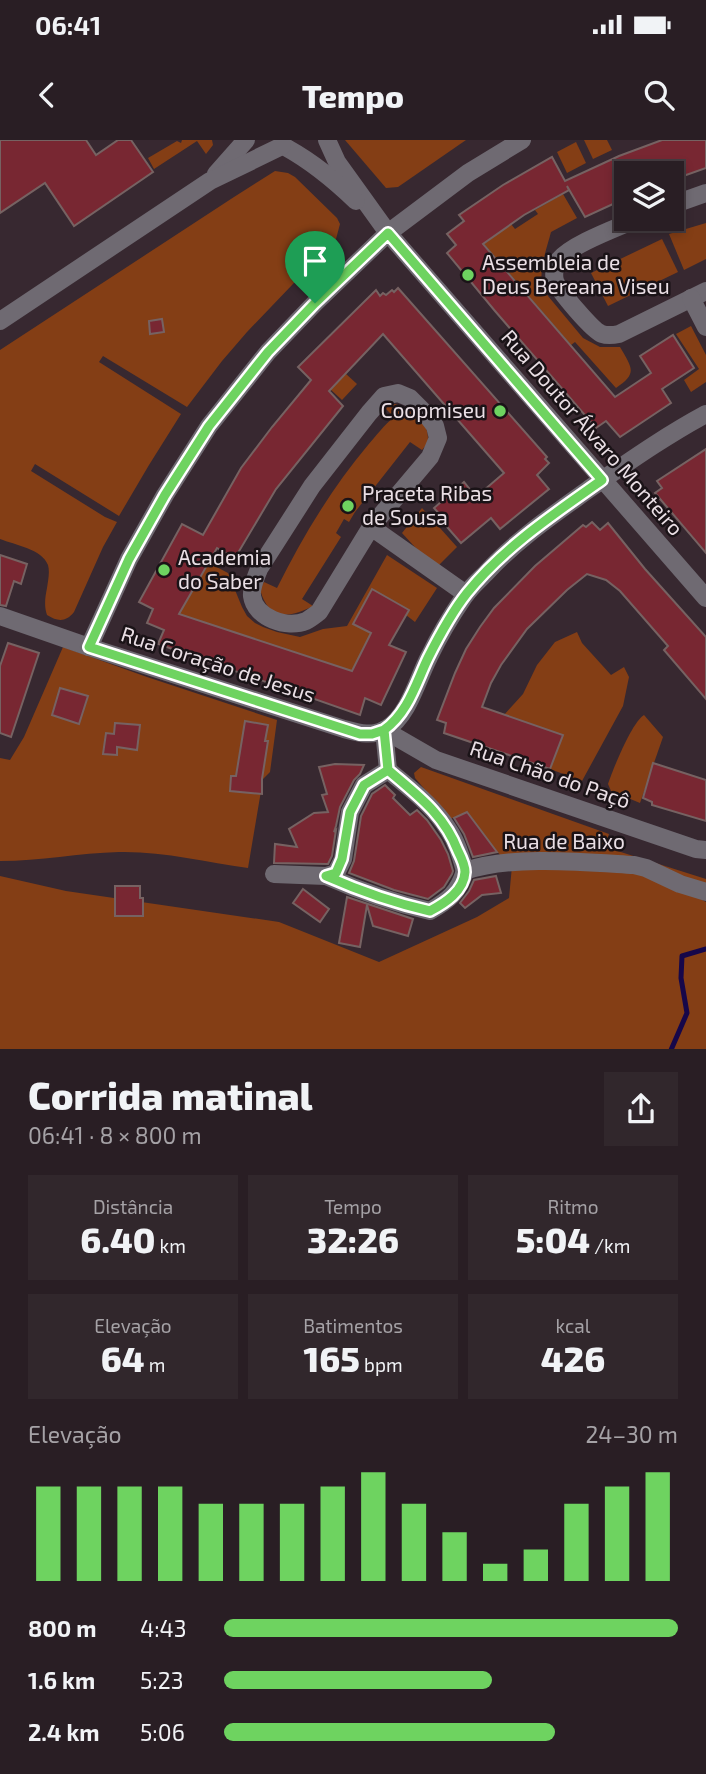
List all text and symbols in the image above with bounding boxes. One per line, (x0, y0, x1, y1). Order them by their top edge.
text: 06:41 (35, 9, 101, 40)
icon: back (28, 76, 66, 114)
text: Tempo (302, 76, 404, 114)
icon: search (640, 76, 678, 114)
map controls (614, 161, 684, 231)
button: layers (614, 161, 684, 231)
pin (285, 231, 345, 303)
icon: arrive (296, 242, 334, 280)
place label: Assembleia de Deus Bereana Viseu (482, 249, 670, 298)
marker: Assembleia de Deus Bereana Viseu (460, 267, 476, 283)
street label: Rua Doutor Álvaro Monteiro (497, 324, 689, 540)
place label: Coopmiseu (380, 397, 486, 422)
marker: Coopmiseu (492, 403, 508, 419)
place label: Praceta Ribas de Sousa (362, 480, 492, 529)
marker: Praceta Ribas de Sousa (340, 498, 356, 514)
place label: Academia do Saber (178, 544, 271, 593)
marker: Academia do Saber (156, 562, 172, 578)
street label: Rua Coração de Jesus (118, 620, 319, 709)
street label: Rua Chão do Paçô (466, 734, 634, 815)
street label: Rua de Baixo (503, 828, 625, 853)
text: Corrida matinal (28, 1072, 313, 1118)
button: share (604, 1072, 678, 1146)
text: 06:41 · 8 × 800 m (28, 1121, 202, 1149)
text: Distância (93, 1195, 173, 1218)
text: Tempo (324, 1195, 382, 1218)
text: Ritmo (547, 1195, 599, 1218)
text: 6.40 (80, 1218, 155, 1260)
text: 32:26 (307, 1218, 399, 1260)
text: 5:04 (516, 1218, 590, 1260)
text: km (155, 1234, 186, 1257)
text: /km (590, 1234, 630, 1257)
text: Elevação (94, 1314, 172, 1337)
text: Batimentos (303, 1314, 403, 1337)
text: kcal (556, 1314, 590, 1337)
text: 64 (101, 1337, 144, 1379)
text: 165 (303, 1337, 360, 1379)
text: 426 (541, 1337, 605, 1379)
text: m (144, 1353, 165, 1376)
text: bpm (360, 1353, 403, 1376)
text: Elevação (28, 1420, 122, 1448)
text: 24–30 m (585, 1420, 678, 1448)
text: 800 m (28, 1614, 97, 1642)
text: 4:43 (140, 1614, 187, 1642)
text: 1.6 km (28, 1666, 95, 1694)
text: 5:23 (140, 1666, 183, 1694)
text: 2.4 km (28, 1718, 100, 1746)
text: 5:06 (140, 1718, 185, 1746)

